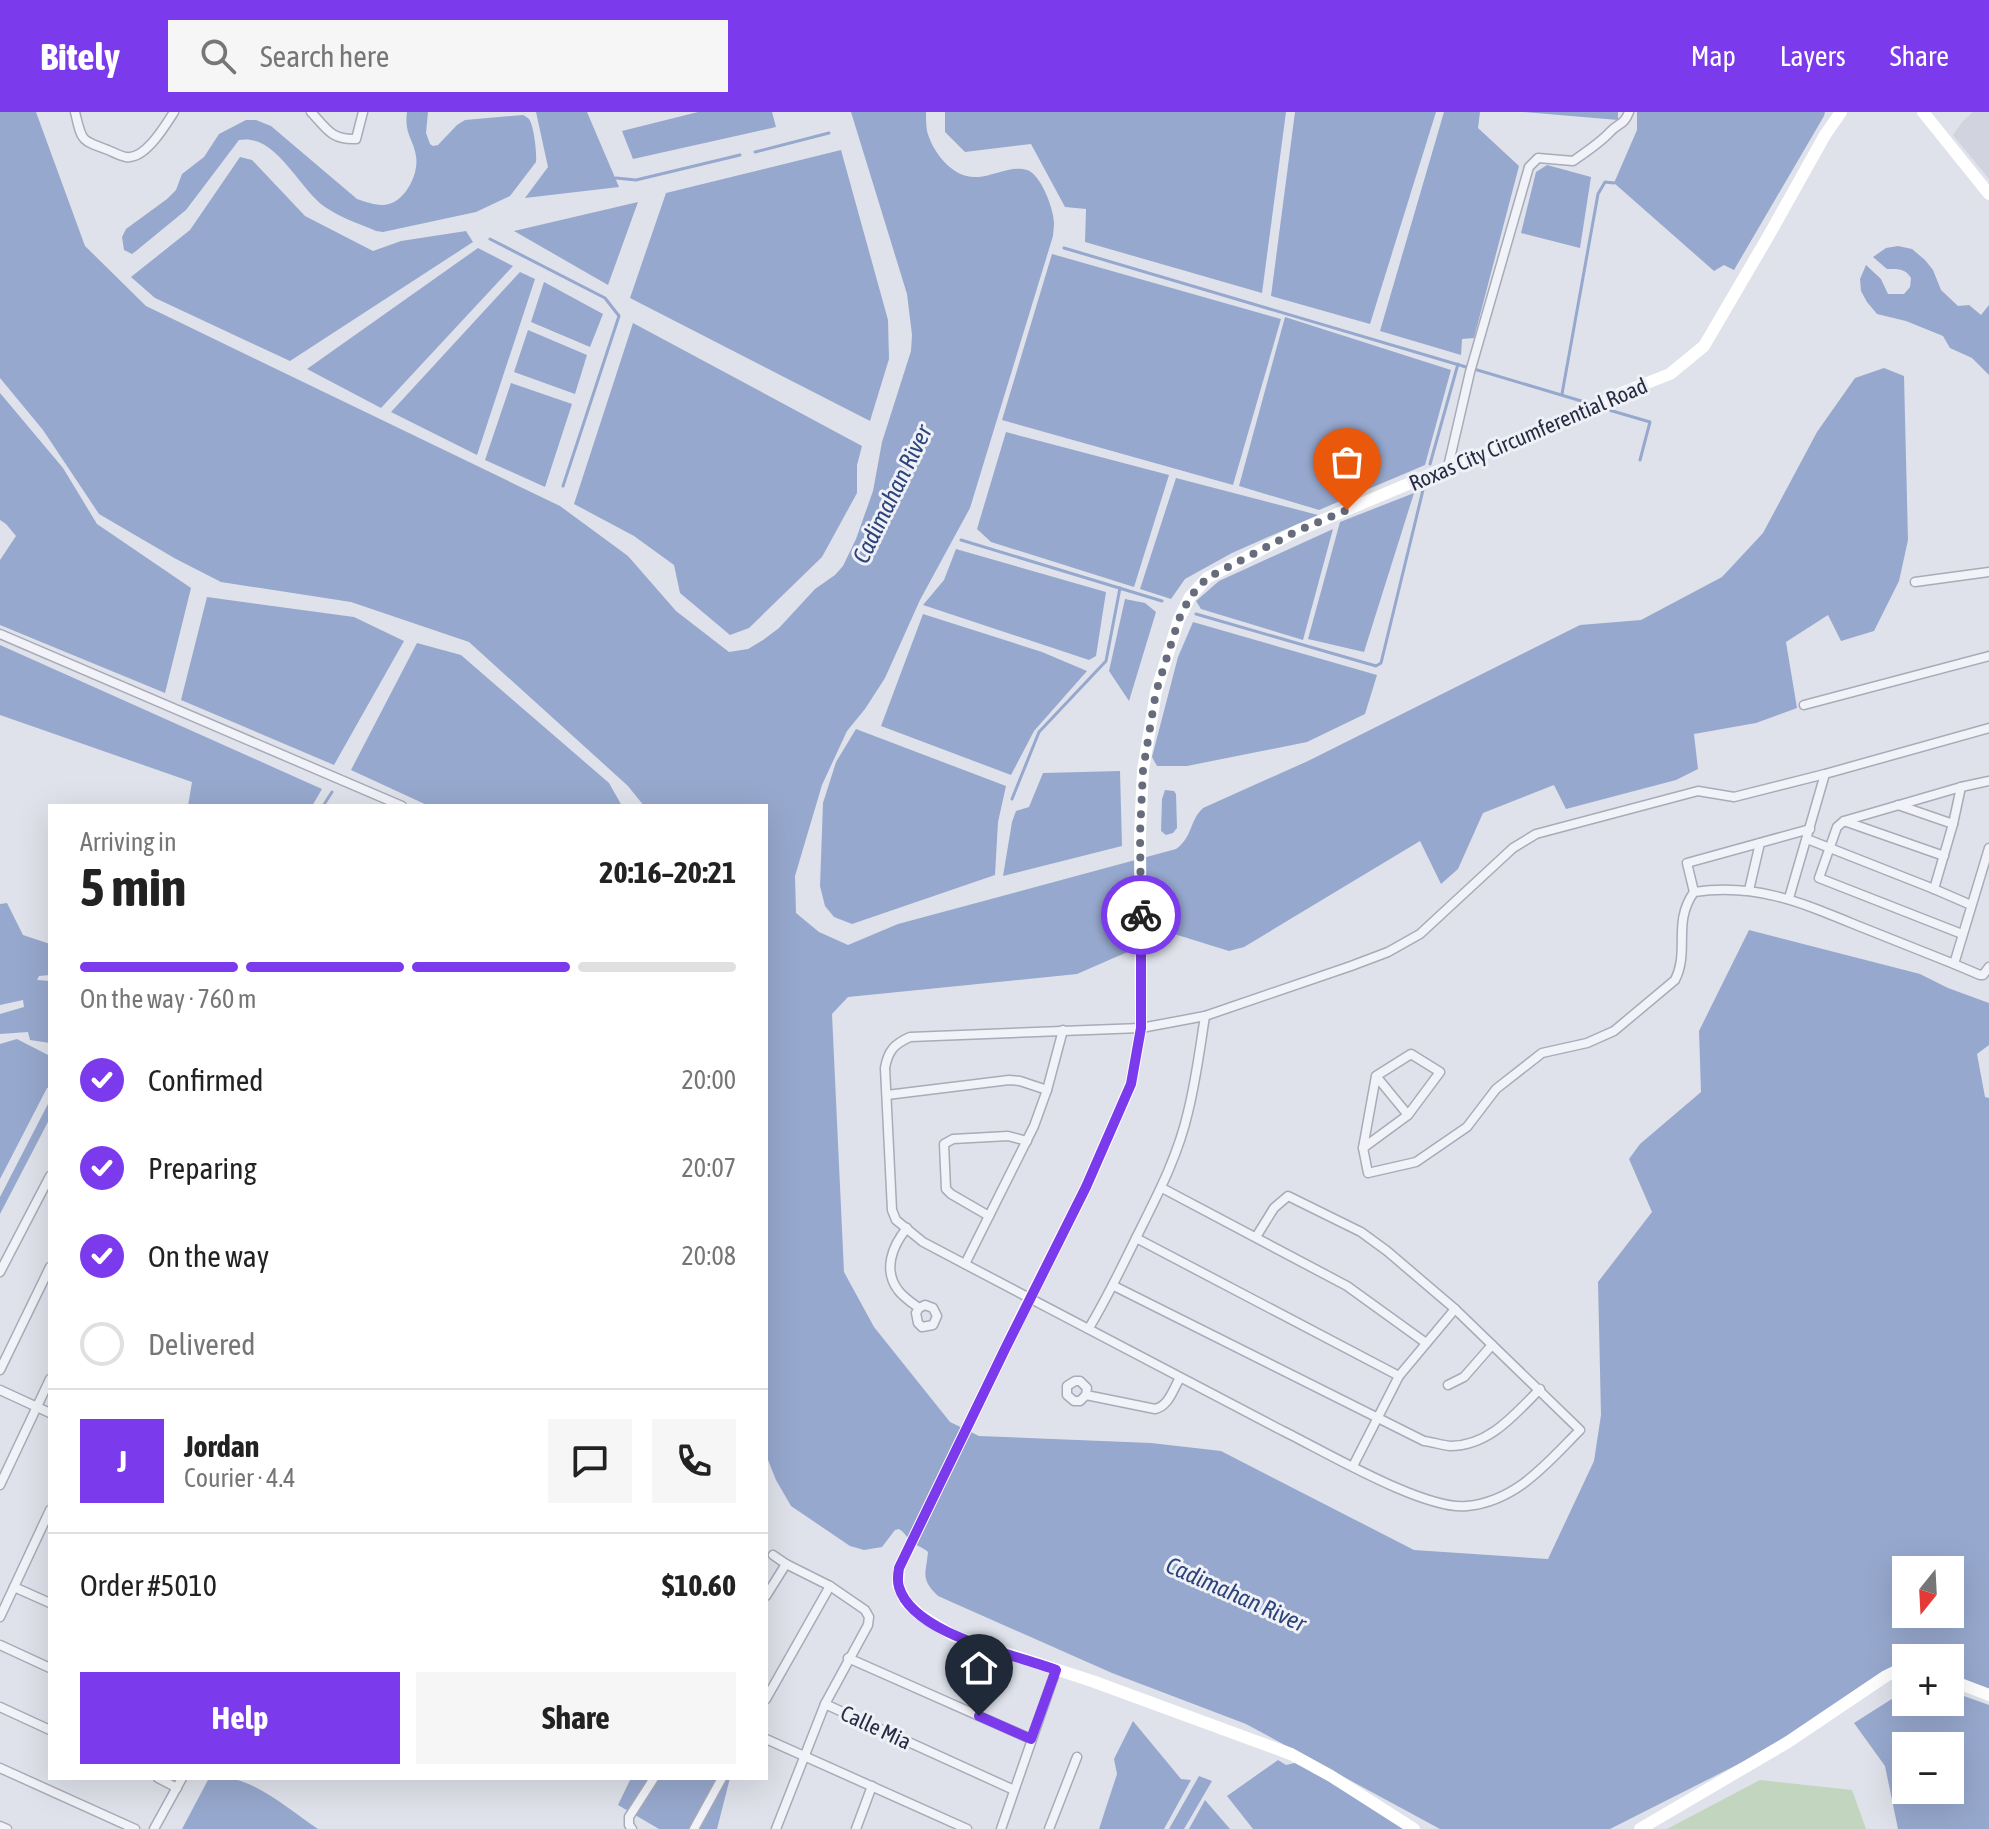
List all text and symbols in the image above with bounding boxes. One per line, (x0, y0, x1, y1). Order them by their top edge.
search box (168, 20, 728, 92)
icon: search (196, 34, 240, 78)
text: Bitely (40, 35, 120, 78)
text: Search here (260, 39, 389, 73)
text: Map (1691, 40, 1736, 72)
text: Layers (1780, 40, 1846, 72)
text: Share (1890, 40, 1949, 72)
street label: Roxas City Circumferential Road (1405, 372, 1651, 496)
water label: Cadimahan River (847, 420, 937, 567)
pin (1313, 428, 1381, 510)
icon: bag (1325, 440, 1369, 484)
text: Arriving in (80, 827, 177, 857)
text: 20:16–20:21 (599, 855, 736, 889)
text: 5 min (80, 857, 186, 917)
courier (1101, 875, 1181, 955)
icon: bike (1119, 893, 1163, 937)
text: On the way · 760 m (80, 984, 257, 1014)
icon: check (80, 1058, 124, 1102)
text: Confirmed (148, 1063, 263, 1097)
text: 20:00 (681, 1065, 736, 1095)
icon: check (80, 1146, 124, 1190)
text: Preparing (148, 1151, 257, 1185)
text: 20:07 (681, 1153, 736, 1183)
icon: check (80, 1234, 124, 1278)
text: On the way (148, 1239, 269, 1273)
text: 20:08 (681, 1241, 736, 1271)
text: Delivered (148, 1327, 256, 1361)
button: chat (548, 1419, 632, 1503)
button: phone (652, 1419, 736, 1503)
text: Jordan (184, 1429, 259, 1463)
text: J (117, 1444, 127, 1478)
text: Courier · 4.4 (184, 1463, 295, 1493)
water label: Cadimahan River (1162, 1551, 1311, 1637)
north arrow (1892, 1556, 1964, 1628)
map controls (1892, 1556, 1964, 1804)
text: Order #5010 (80, 1568, 217, 1602)
text: $10.60 (662, 1568, 736, 1602)
pin (945, 1634, 1013, 1716)
button: + (1892, 1644, 1964, 1716)
icon: home (957, 1646, 1001, 1690)
button: Help (80, 1672, 400, 1764)
button: Share (416, 1672, 736, 1764)
street label: Calle Mia (837, 1699, 915, 1755)
button: − (1892, 1732, 1964, 1804)

